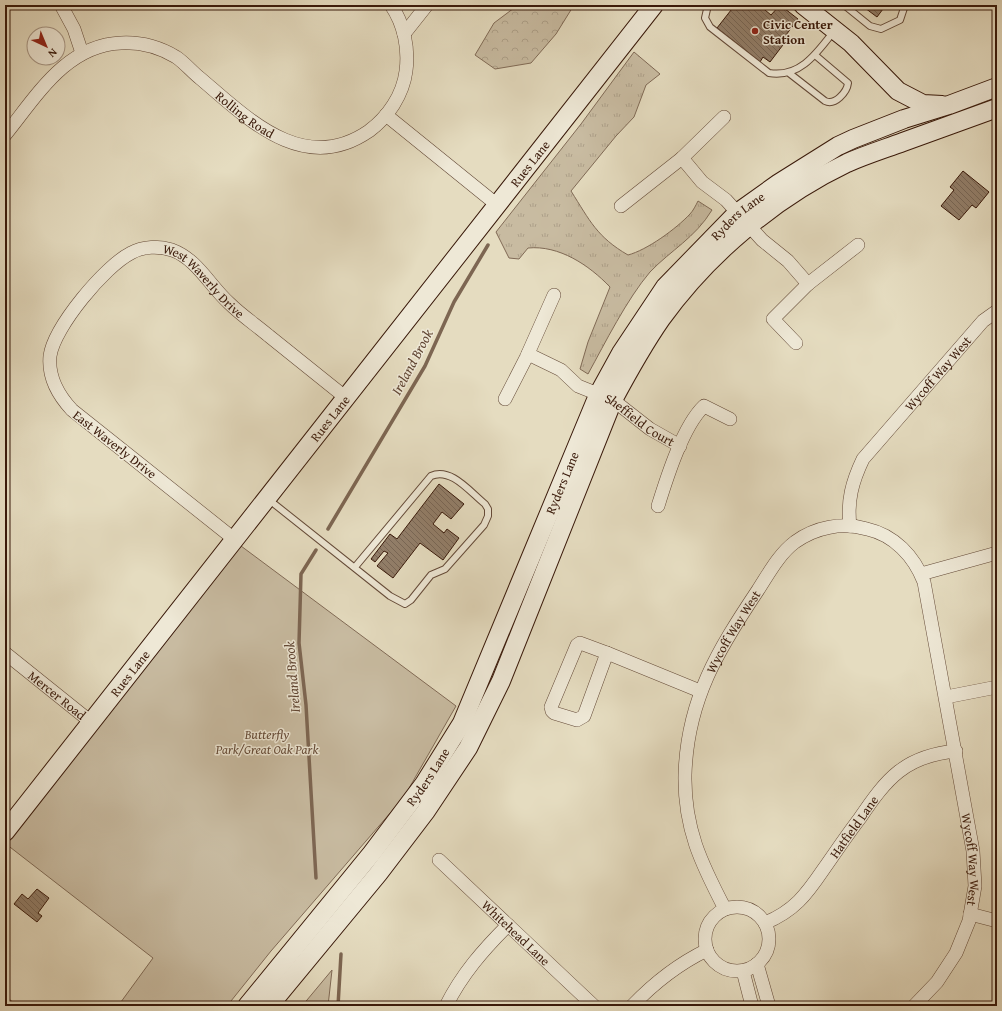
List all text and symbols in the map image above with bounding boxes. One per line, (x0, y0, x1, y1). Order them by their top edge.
place label: Civic Center Station (763, 15, 833, 49)
north arrow (26, 26, 66, 66)
marker: Civic Center Station (750, 26, 760, 36)
text: N (44, 45, 61, 62)
street label: Rolling Road (211, 87, 278, 143)
street label: Rues Lane (506, 136, 554, 191)
street label: Ryders Lane (706, 187, 769, 245)
street label: West Waverly Drive (161, 239, 248, 323)
water label: Ireland Brook (386, 325, 438, 398)
street label: Wycoff Way West (900, 332, 976, 415)
street label: Sheffield Court (602, 389, 679, 451)
street label: Rues Lane (306, 391, 354, 446)
street label: East Waverly Drive (69, 406, 161, 483)
street label: Ryders Lane (541, 449, 584, 517)
street label: Wycoff Way West (701, 586, 766, 676)
water label: Ireland Brook (279, 640, 305, 714)
street label: Rues Lane (106, 646, 154, 701)
street label: Mercer Road (24, 666, 90, 724)
park label: Butterfly Park/Great Oak Park (215, 725, 318, 759)
street label: Ryders Lane (402, 744, 454, 810)
street label: Hatfield Lane (825, 792, 883, 862)
street label: Wycoff Way West (956, 812, 984, 908)
street label: Whitehead Lane (477, 896, 554, 970)

